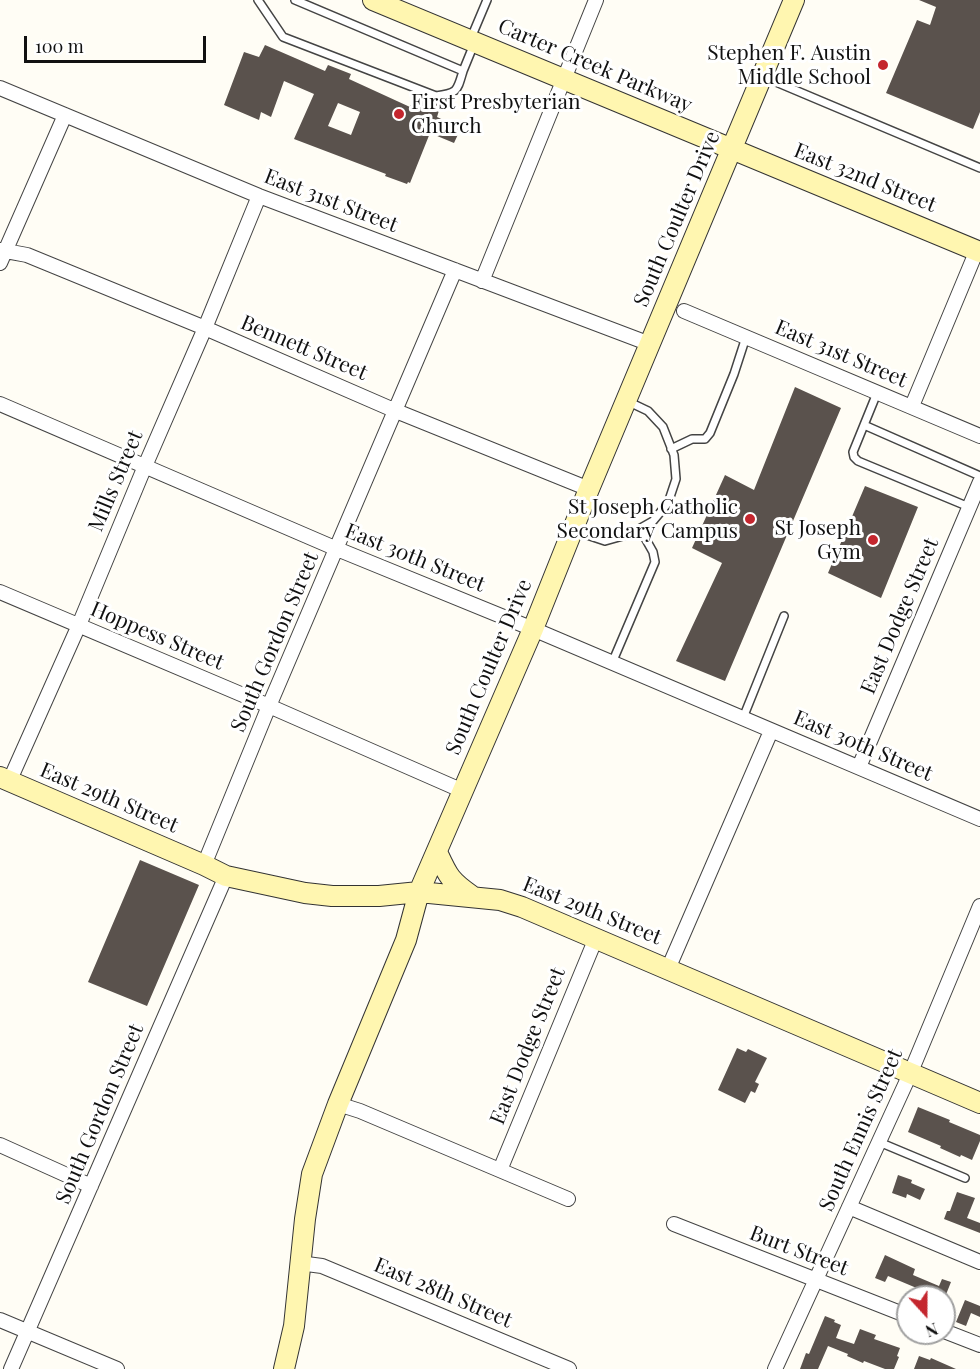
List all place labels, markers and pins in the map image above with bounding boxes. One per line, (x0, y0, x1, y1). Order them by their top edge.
place label: Stephen F. Austin Middle School (707, 40, 871, 90)
marker: Stephen F. Austin Middle School (876, 58, 890, 72)
place label: First Presbyterian Church (411, 89, 580, 139)
marker: First Presbyterian Church (392, 107, 406, 121)
place label: St Joseph Catholic Secondary Campus (557, 494, 738, 544)
marker: St Joseph Catholic Secondary Campus (743, 512, 757, 526)
place label: St Joseph Gym (774, 515, 861, 565)
marker: St Joseph Gym (866, 533, 880, 547)

